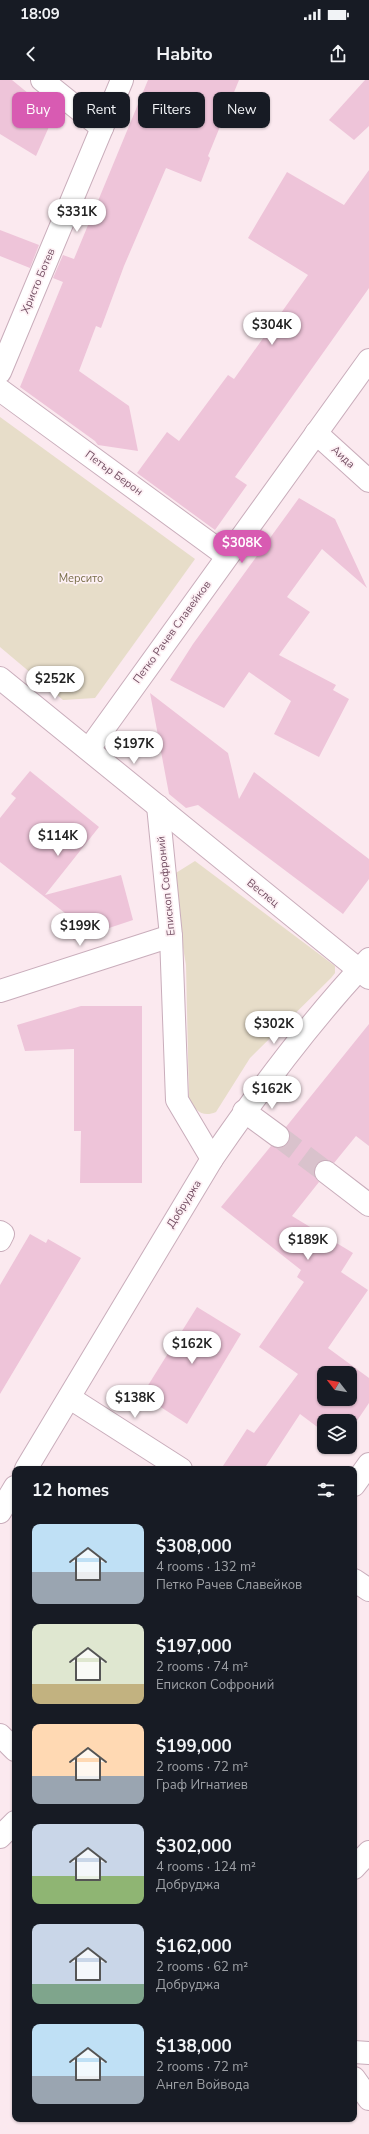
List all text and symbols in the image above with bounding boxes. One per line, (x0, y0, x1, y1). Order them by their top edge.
text: 18:09 (20, 4, 60, 24)
text: Habito (156, 42, 213, 66)
icon: back (20, 43, 42, 65)
icon: share (327, 43, 349, 65)
chip: Buy (12, 92, 65, 128)
chip: Rent (73, 92, 130, 128)
chip: Filters (138, 92, 205, 128)
chip: New (213, 92, 270, 128)
pin: $331K (49, 199, 105, 233)
text: $331K (57, 203, 97, 221)
street label: Христо Ботев (18, 246, 58, 316)
pin: $304K (244, 312, 300, 346)
text: $304K (252, 316, 292, 334)
street label: Аида (328, 442, 358, 472)
street label: Петър Берон (82, 447, 146, 499)
pin: $308K (214, 530, 270, 564)
text: $308K (222, 534, 262, 552)
park label: Мерсито (59, 571, 103, 586)
street label: Петко Рачев Славейков (130, 578, 214, 686)
pin: $252K (27, 666, 83, 700)
text: $252K (35, 670, 75, 688)
pin: $197K (106, 731, 162, 765)
text: $197K (114, 735, 154, 753)
pin: $114K (30, 823, 86, 857)
text: $114K (38, 827, 78, 845)
street label: Епископ Софроний (153, 835, 179, 937)
street label: Веслец (244, 875, 283, 911)
pin: $199K (52, 913, 108, 947)
text: $199K (60, 917, 100, 935)
pin: $302K (246, 1011, 302, 1045)
text: $302K (254, 1015, 294, 1033)
pin: $162K (244, 1076, 300, 1110)
text: $162K (252, 1080, 292, 1098)
street label: Добруджа (163, 1177, 205, 1231)
pin: $189K (280, 1227, 336, 1261)
text: $189K (288, 1231, 328, 1249)
pin: $162K (164, 1331, 220, 1365)
text: $162K (172, 1335, 212, 1353)
north arrow (317, 1366, 357, 1406)
map controls (317, 1366, 357, 1454)
pin: $138K (107, 1385, 163, 1419)
text: $138K (115, 1389, 155, 1407)
button: layers (317, 1414, 357, 1454)
text: 12 homes (32, 1479, 109, 1502)
icon: filters (315, 1479, 337, 1501)
text: $308,000 (156, 1535, 232, 1558)
icon: home (64, 1540, 112, 1588)
text: 4 rooms · 132 m² (156, 1558, 256, 1576)
text: Петко Рачев Славейков (156, 1576, 302, 1594)
text: $197,000 (156, 1635, 232, 1658)
icon: home (64, 1640, 112, 1688)
text: 2 rooms · 74 m² (156, 1658, 248, 1676)
text: Епископ Софроний (156, 1676, 274, 1694)
text: $199,000 (156, 1735, 232, 1758)
icon: home (64, 1740, 112, 1788)
text: 2 rooms · 72 m² (156, 1758, 248, 1776)
text: Граф Игнатиев (156, 1776, 248, 1794)
text: $302,000 (156, 1835, 232, 1858)
icon: home (64, 1840, 112, 1888)
text: 4 rooms · 124 m² (156, 1858, 256, 1876)
text: Добруджа (156, 1876, 220, 1894)
text: $162,000 (156, 1935, 232, 1958)
icon: home (64, 1940, 112, 1988)
text: 2 rooms · 62 m² (156, 1958, 248, 1976)
text: Добруджа (156, 1976, 220, 1994)
text: $138,000 (156, 2035, 232, 2058)
icon: home (64, 2040, 112, 2088)
text: 2 rooms · 72 m² (156, 2058, 248, 2076)
text: Ангел Войвода (156, 2076, 250, 2094)

